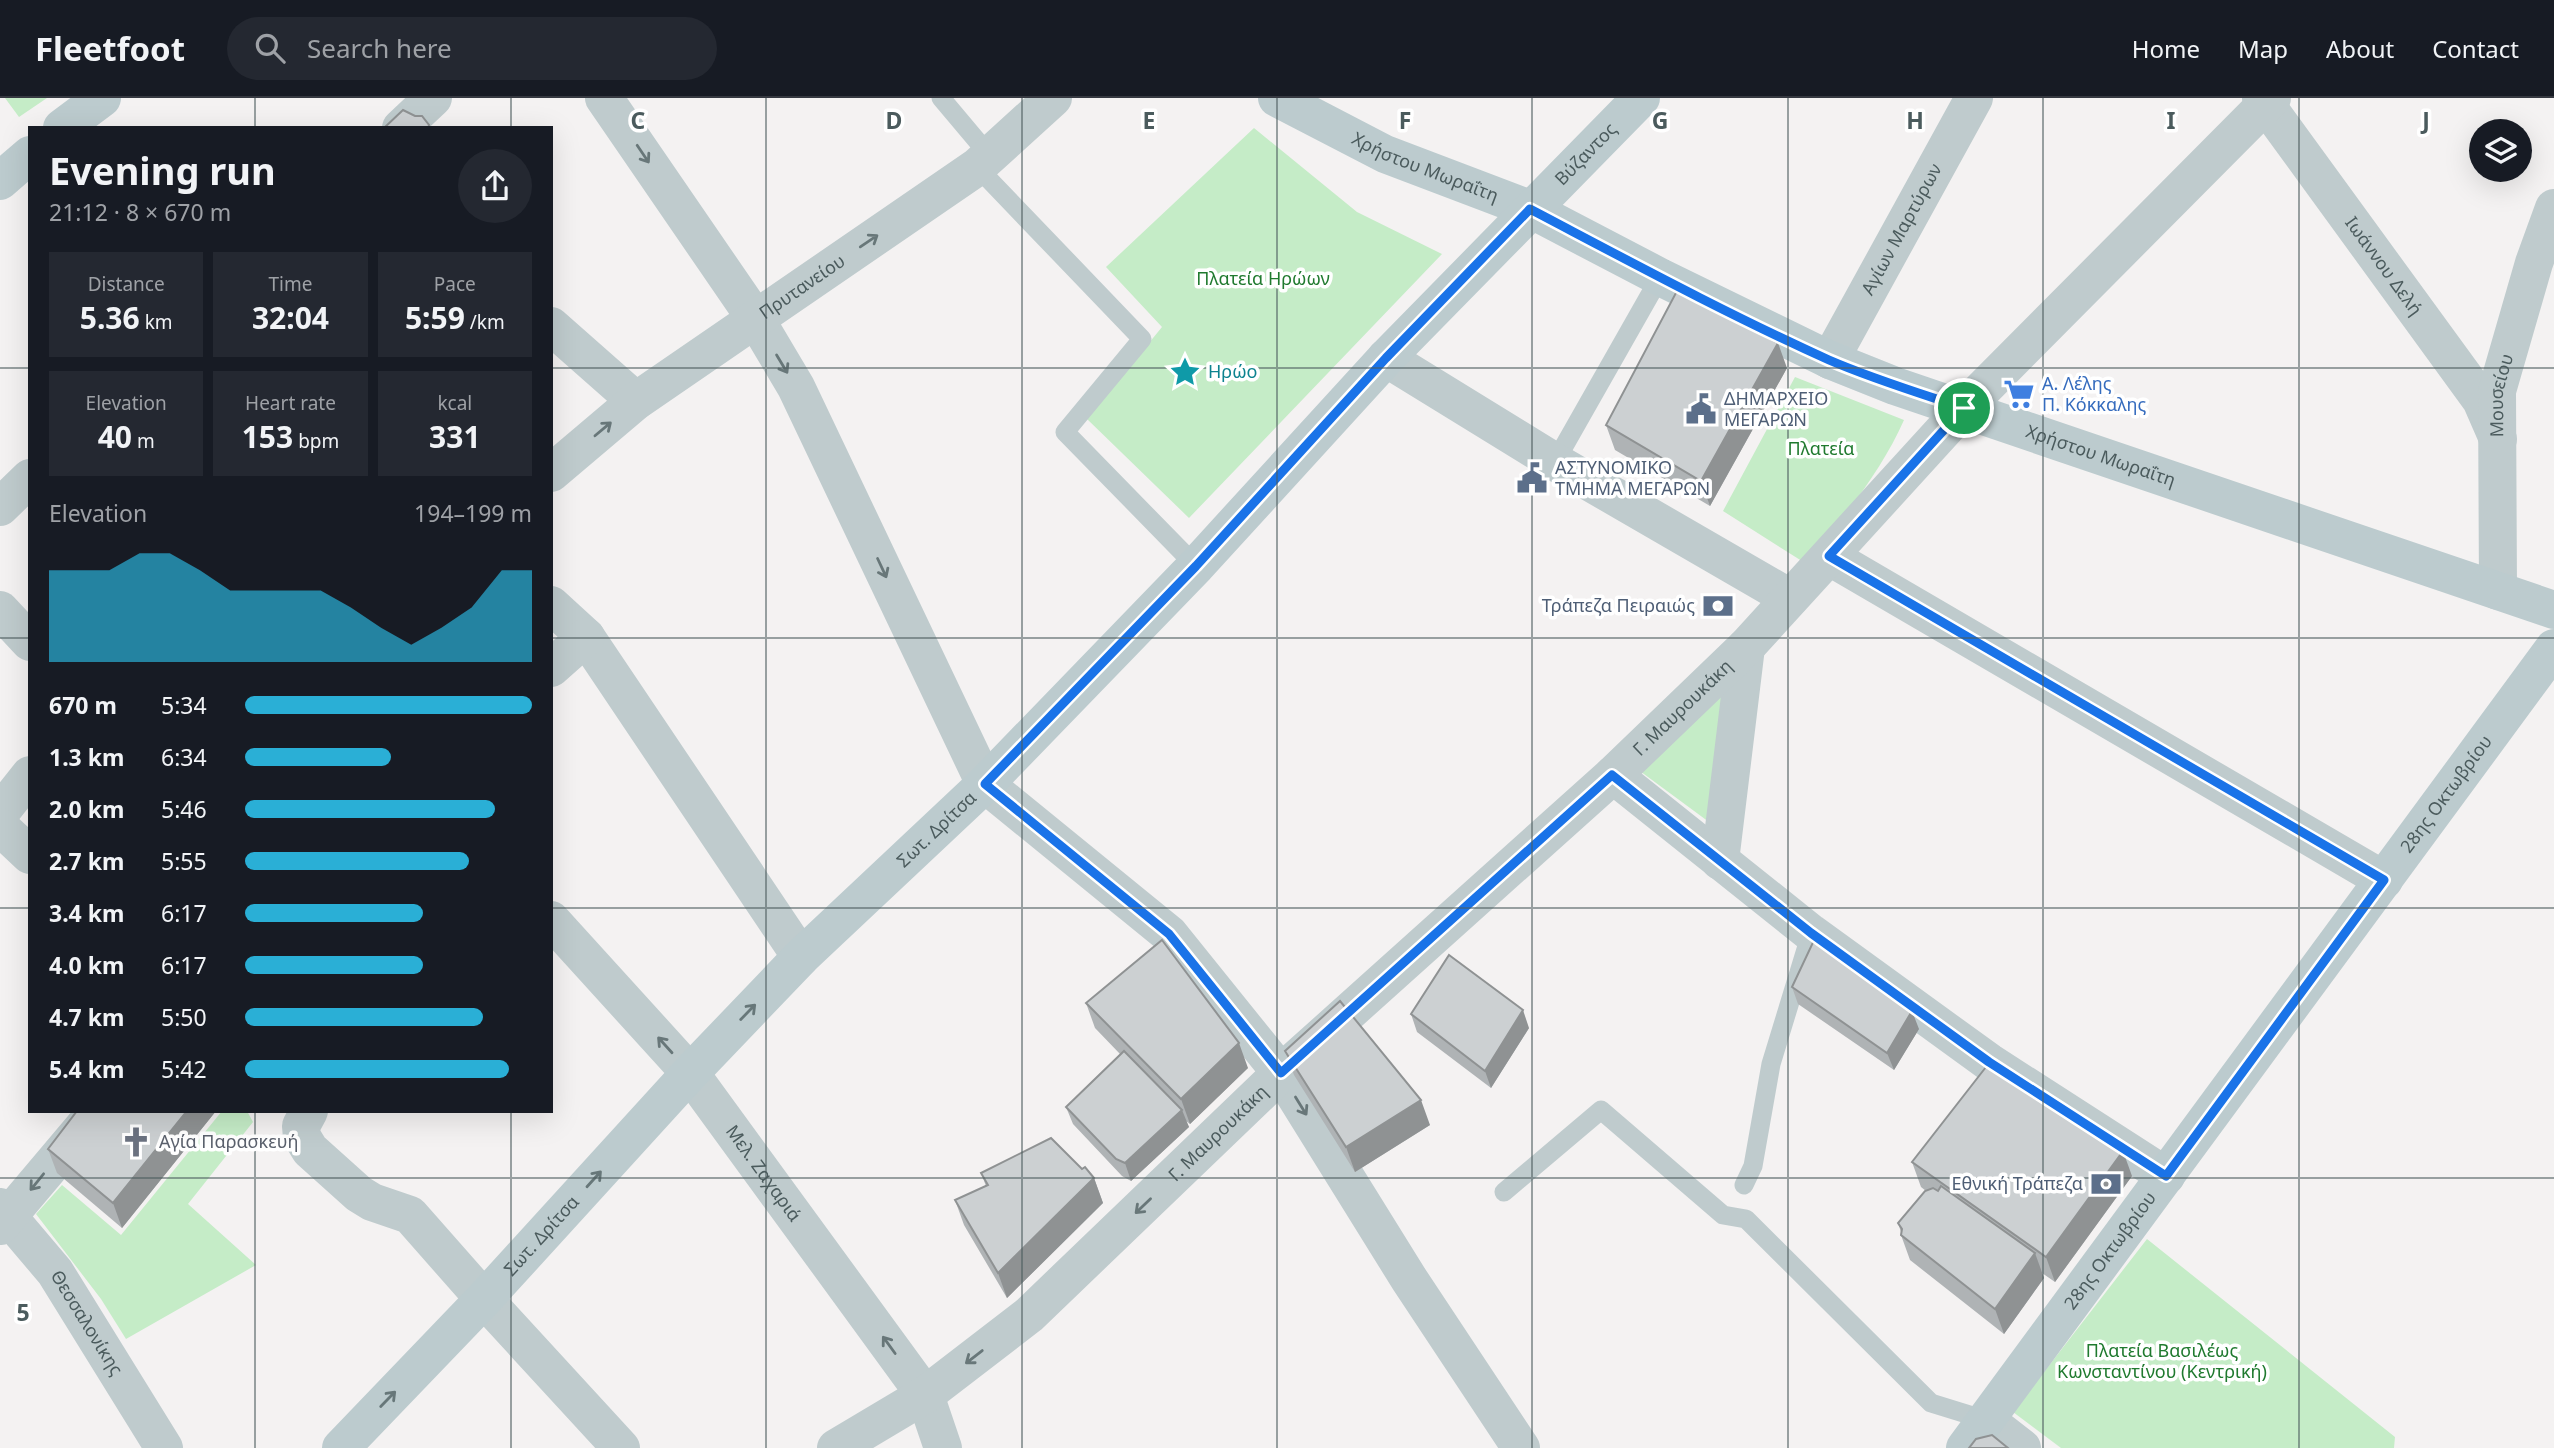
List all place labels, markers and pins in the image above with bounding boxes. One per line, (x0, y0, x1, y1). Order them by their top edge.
place icon: Ηρώο (1168, 355, 1202, 389)
place label: Ηρώο (1208, 359, 1257, 383)
place label: Α. Λέλης Π. Κόκκαλης (2042, 371, 2146, 416)
supermarket icon: Α. Λέλης Π. Κόκκαλης (2002, 377, 2036, 411)
pin (1934, 378, 1994, 438)
place label: ΔΗΜΑΡΧΕΙΟ ΜΕΓΑΡΩΝ (1724, 386, 1828, 431)
public building icon: ΔΗΜΑΡΧΕΙΟ ΜΕΓΑΡΩΝ (1684, 392, 1718, 426)
place label: ΑΣΤΥΝΟΜΙΚΟ ΤΜΗΜΑ ΜΕΓΑΡΩΝ (1555, 455, 1710, 500)
public building icon: ΑΣΤΥΝΟΜΙΚΟ ΤΜΗΜΑ ΜΕΓΑΡΩΝ (1515, 461, 1549, 495)
bank icon: Τράπεζα Πειραιώς (1701, 589, 1735, 623)
place label: Τράπεζα Πειραιώς (1542, 593, 1695, 617)
church icon: Αγία Παρασκευή (119, 1125, 153, 1159)
place label: Αγία Παρασκευή (159, 1129, 298, 1153)
bank icon: Εθνική Τράπεζα (2089, 1167, 2123, 1201)
place label: Εθνική Τράπεζα (1952, 1171, 2083, 1195)

